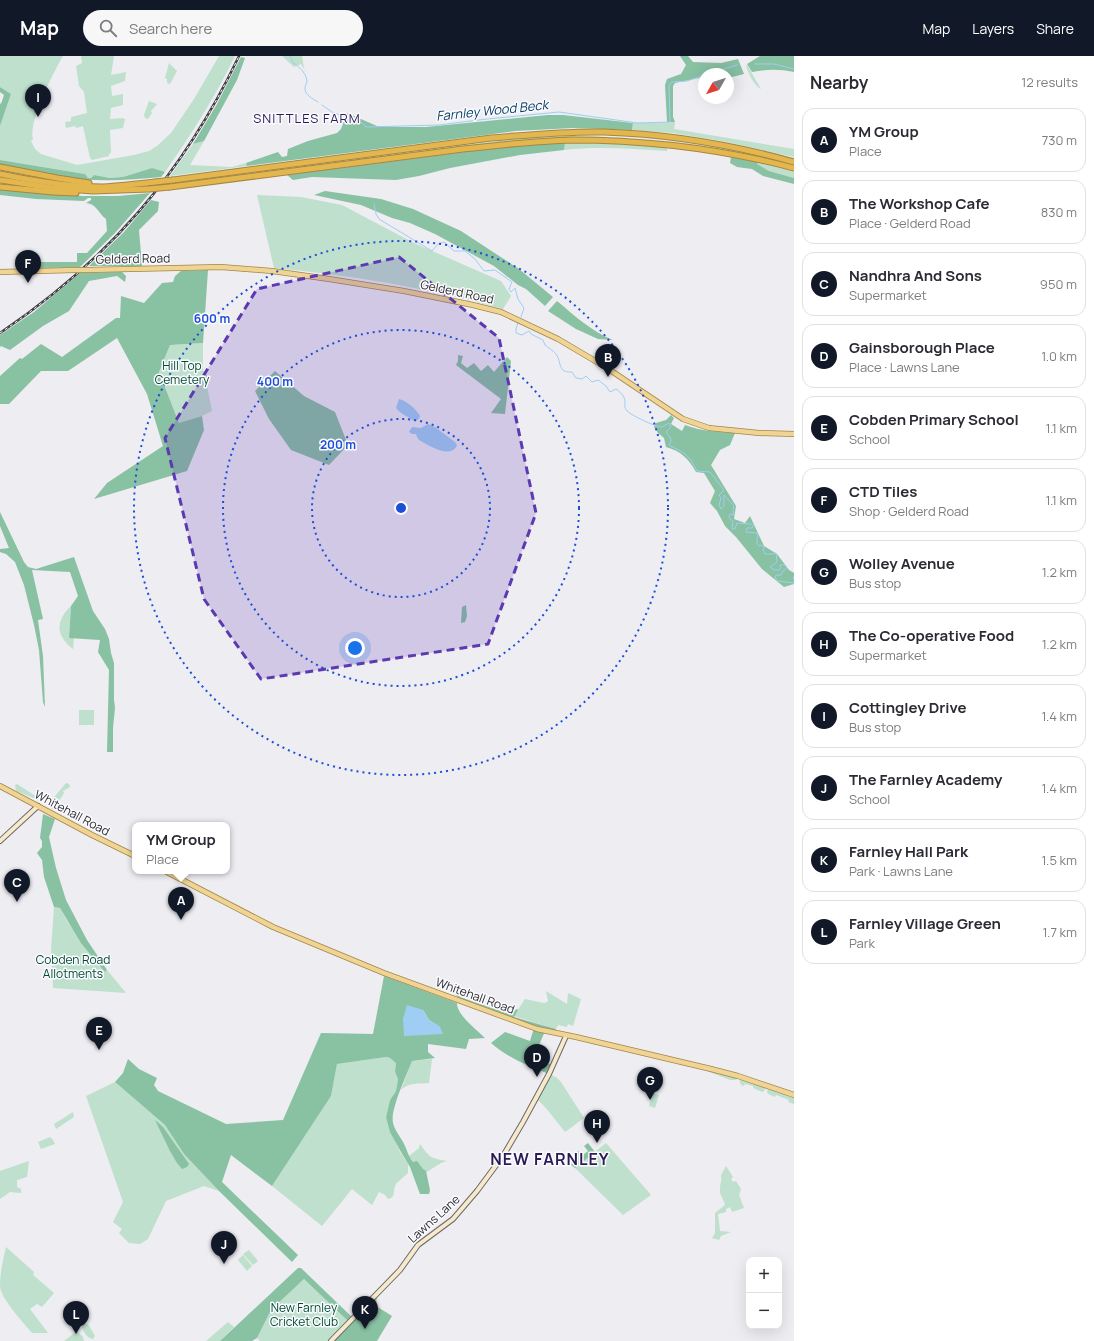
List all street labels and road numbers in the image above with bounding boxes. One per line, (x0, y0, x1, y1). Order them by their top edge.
street label: Gelderd Road (96, 249, 170, 268)
street label: Gelderd Road (419, 275, 495, 308)
street label: Whitehall Road (32, 786, 113, 840)
street label: Whitehall Road (433, 973, 517, 1018)
street label: Lawns Lane (404, 1191, 463, 1247)

